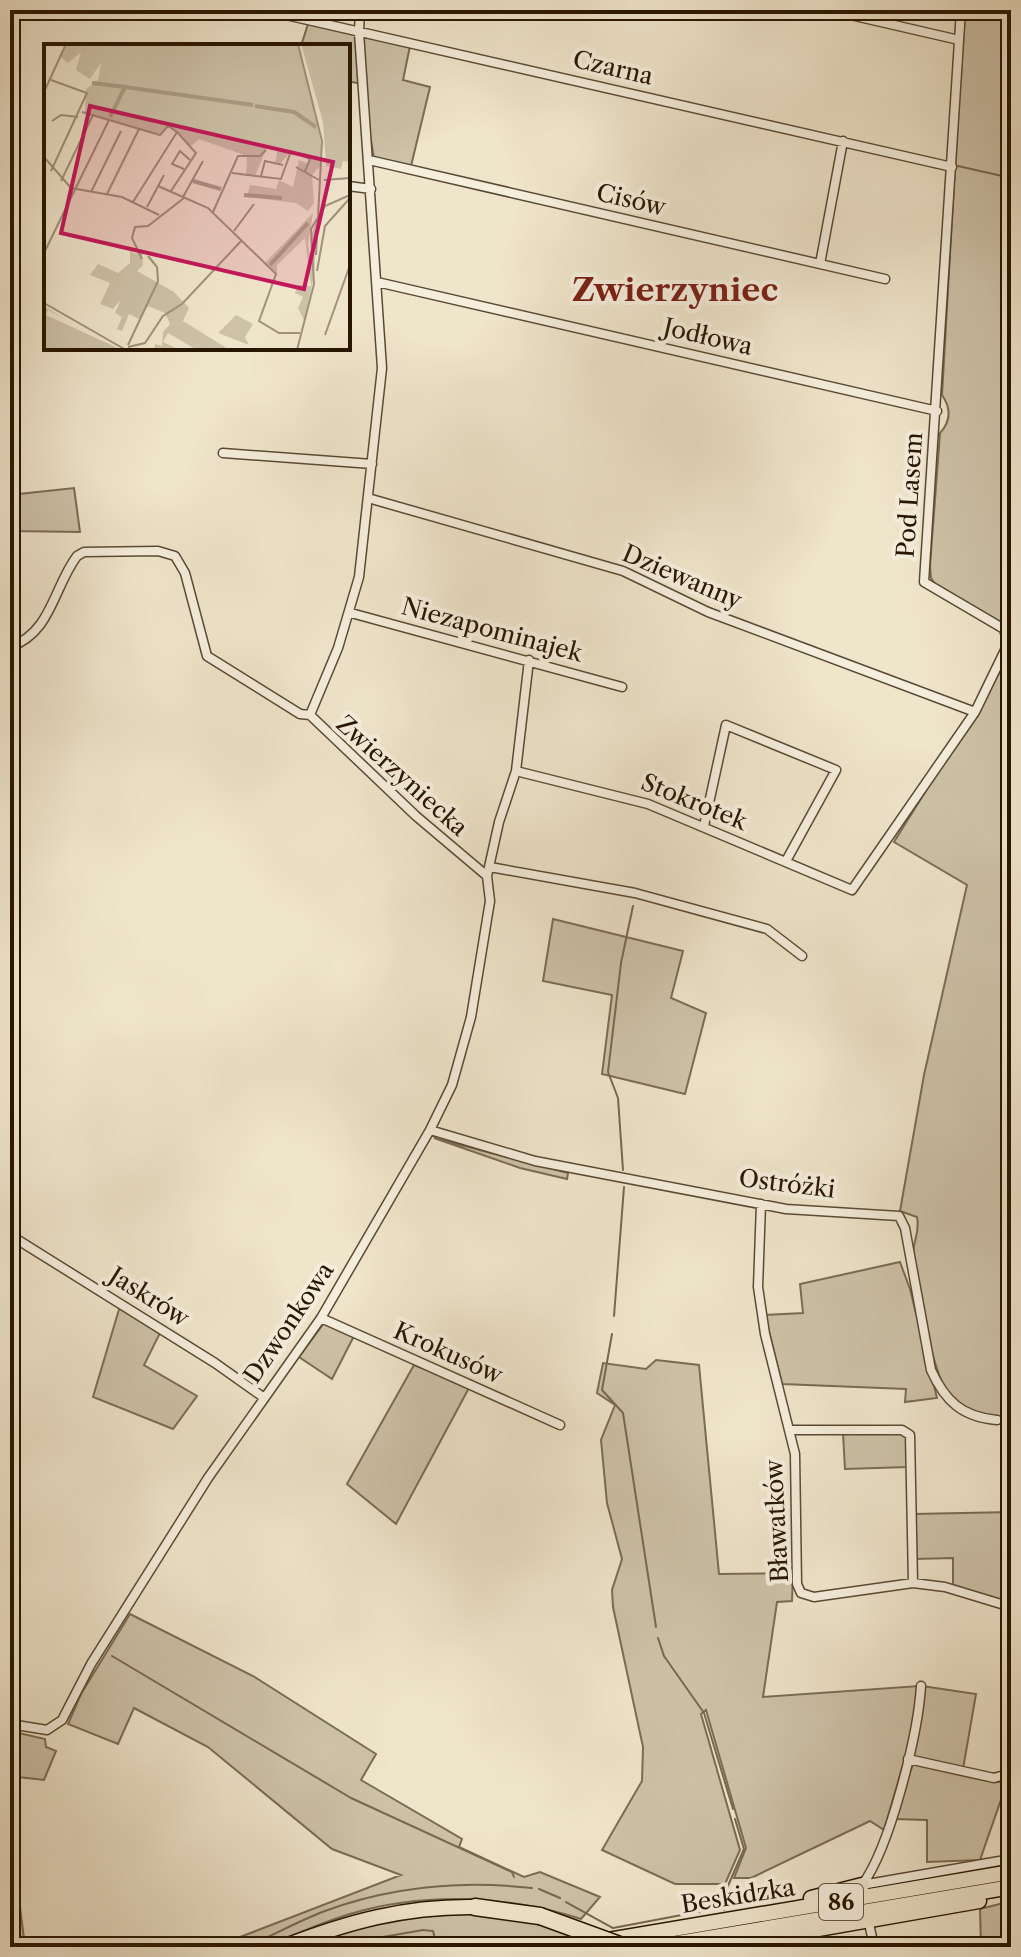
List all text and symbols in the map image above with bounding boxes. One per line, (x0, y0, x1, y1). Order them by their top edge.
inset map (44, 44, 350, 350)
street label: Czarna (570, 44, 656, 91)
street label: Cisów (594, 177, 670, 222)
district label: Zwierzyniec (572, 270, 778, 309)
street label: Jodłowa (657, 311, 756, 361)
street label: Pod Lasem (891, 431, 928, 559)
street label: Dziewanny (618, 538, 747, 615)
street label: Niezapominajek (398, 591, 587, 668)
street label: Zwierzyniecka (331, 709, 474, 842)
street label: Stokrotek (637, 767, 752, 836)
street label: Ostróżki (737, 1163, 837, 1204)
street label: Dzwonkowa (238, 1256, 340, 1389)
street label: Jaskrów (101, 1259, 196, 1333)
street label: Krokusów (389, 1316, 508, 1390)
street label: Bławatków (759, 1458, 794, 1583)
street label: Beskidzka (679, 1872, 797, 1919)
road number: 86 (819, 1884, 863, 1920)

